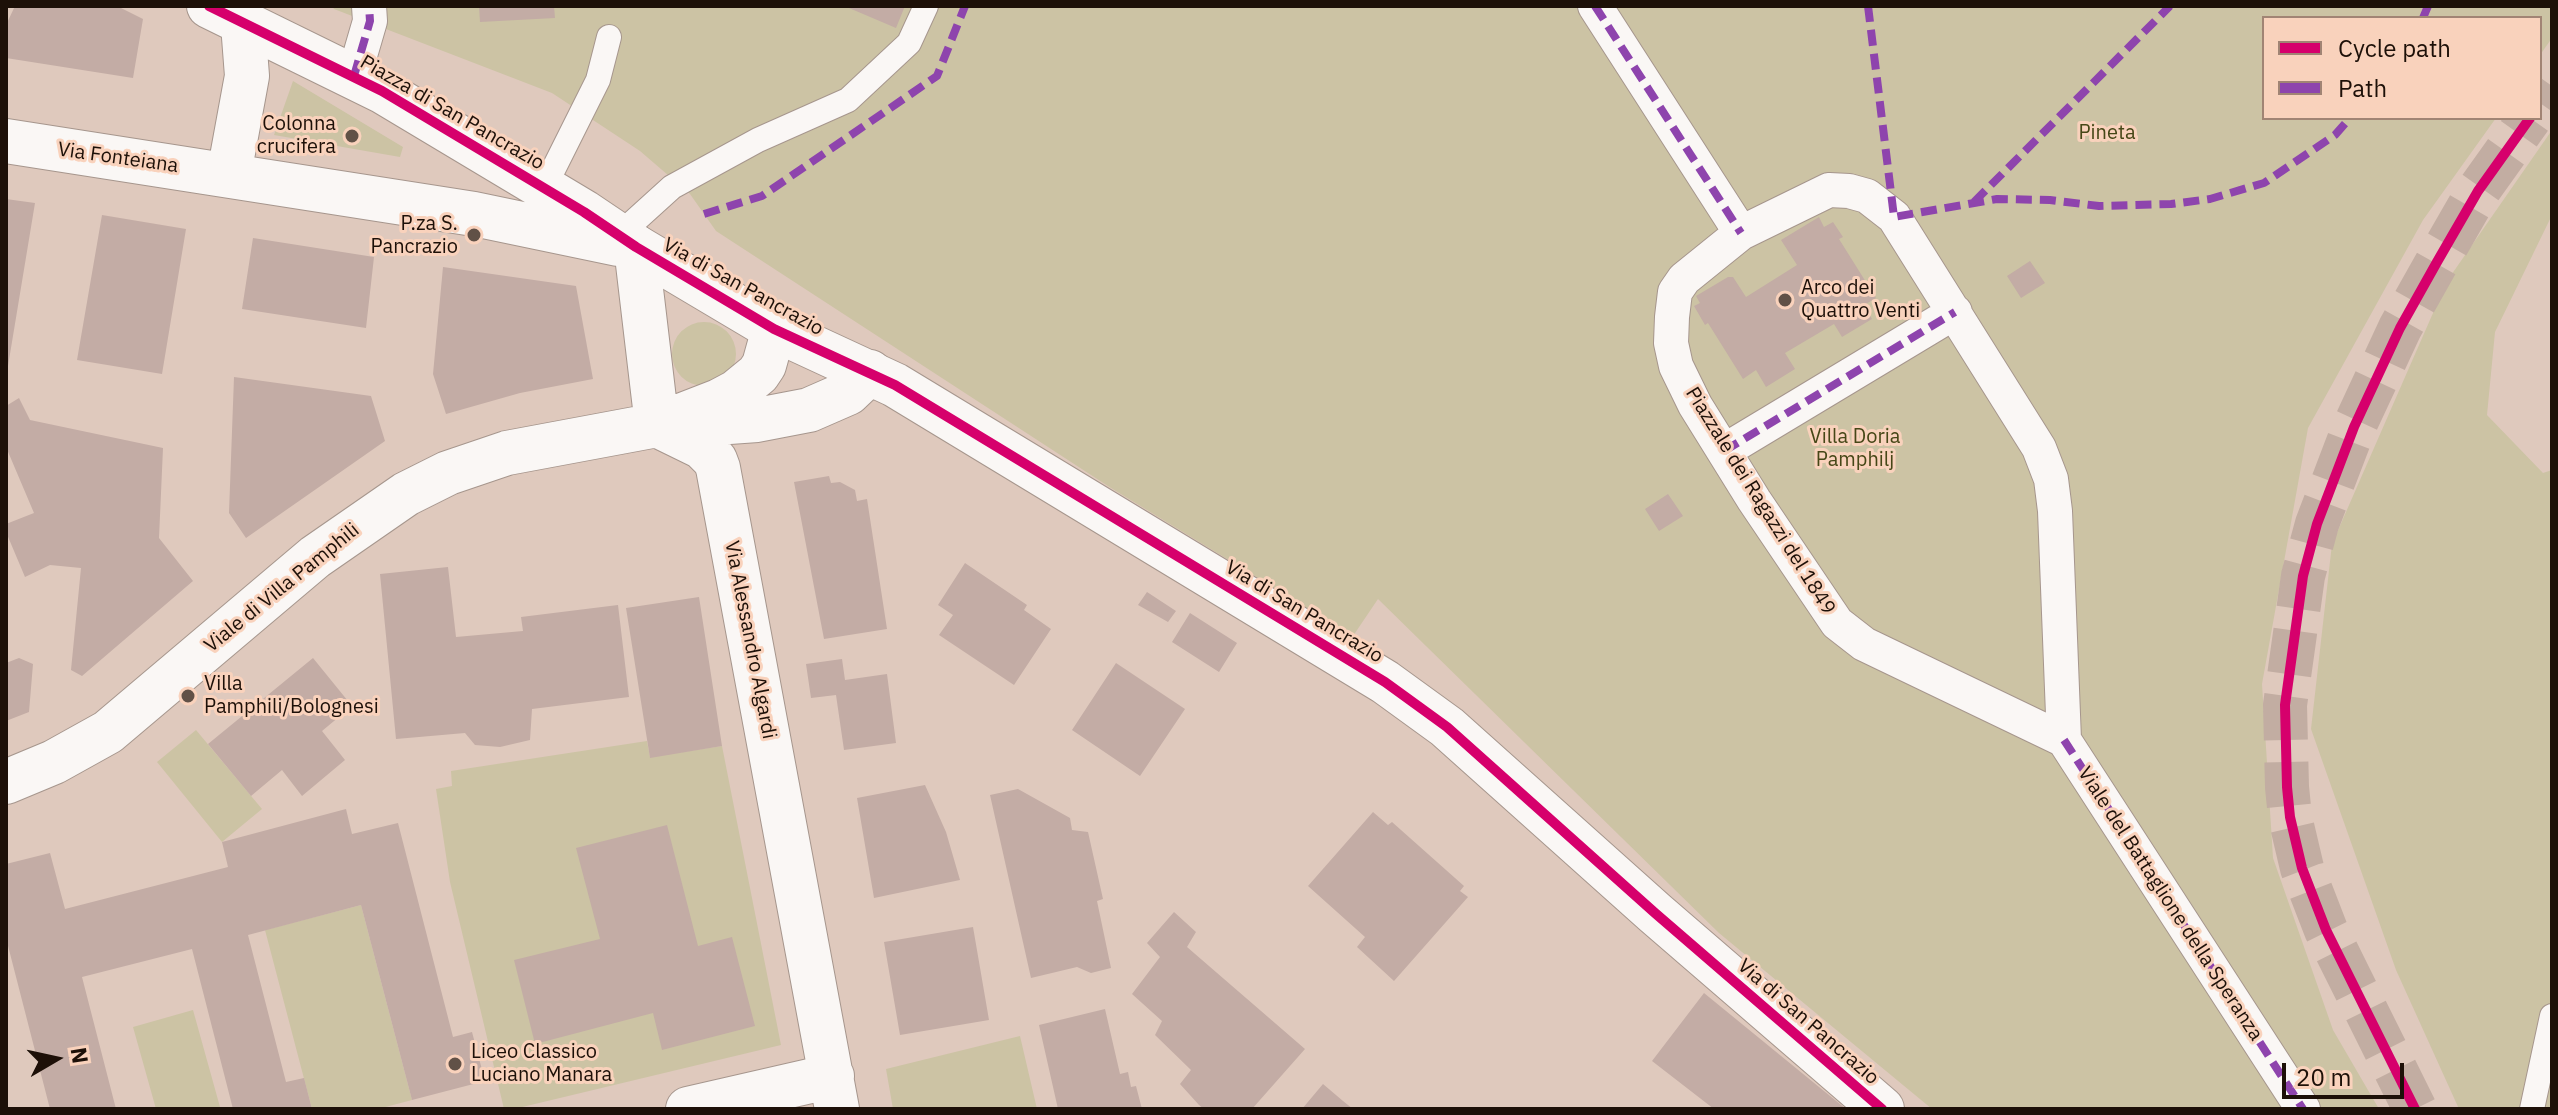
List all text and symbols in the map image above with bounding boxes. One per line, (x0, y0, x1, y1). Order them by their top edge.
legend (2262, 16, 2542, 120)
text: Cycle path (2338, 32, 2451, 64)
street label: Piazza di San Pancrazio (356, 50, 548, 176)
text: Path (2338, 72, 2387, 104)
place label: Colonna crucifera (257, 112, 336, 159)
park label: Pineta (2078, 121, 2136, 145)
marker: Colonna crucifera (343, 127, 361, 145)
street label: Via Fonteiana (56, 138, 180, 178)
place label: P.za S. Pancrazio (371, 212, 458, 259)
marker: P.za S. Pancrazio (465, 226, 483, 244)
street label: Via di San Pancrazio (659, 233, 827, 341)
place label: Arco dei Quattro Venti (1801, 276, 1920, 323)
marker: Arco dei Quattro Venti (1776, 291, 1794, 309)
street label: Piazzale dei Ragazzi del 1849 (1680, 383, 1840, 619)
park label: Villa Doria Pamphilj (1810, 425, 1900, 472)
street label: Viale di Villa Pamphili (200, 518, 364, 658)
street label: Via Alessandro Algardi (719, 539, 781, 741)
street label: Via di San Pancrazio (1221, 555, 1387, 669)
place label: Villa Pamphili/Bolognesi (204, 672, 379, 719)
marker: Villa Pamphili/Bolognesi (179, 687, 197, 705)
street label: Viale del Battaglione della Speranza (2072, 763, 2268, 1045)
street label: Via di San Pancrazio (1732, 954, 1884, 1090)
north arrow (16, 1019, 96, 1099)
place label: Liceo Classico Luciano Manara (471, 1040, 612, 1087)
text: N (65, 1045, 96, 1065)
scale bar (2286, 1047, 2408, 1097)
marker: Liceo Classico Luciano Manara (446, 1055, 464, 1073)
text: 20 m (2296, 1061, 2351, 1093)

